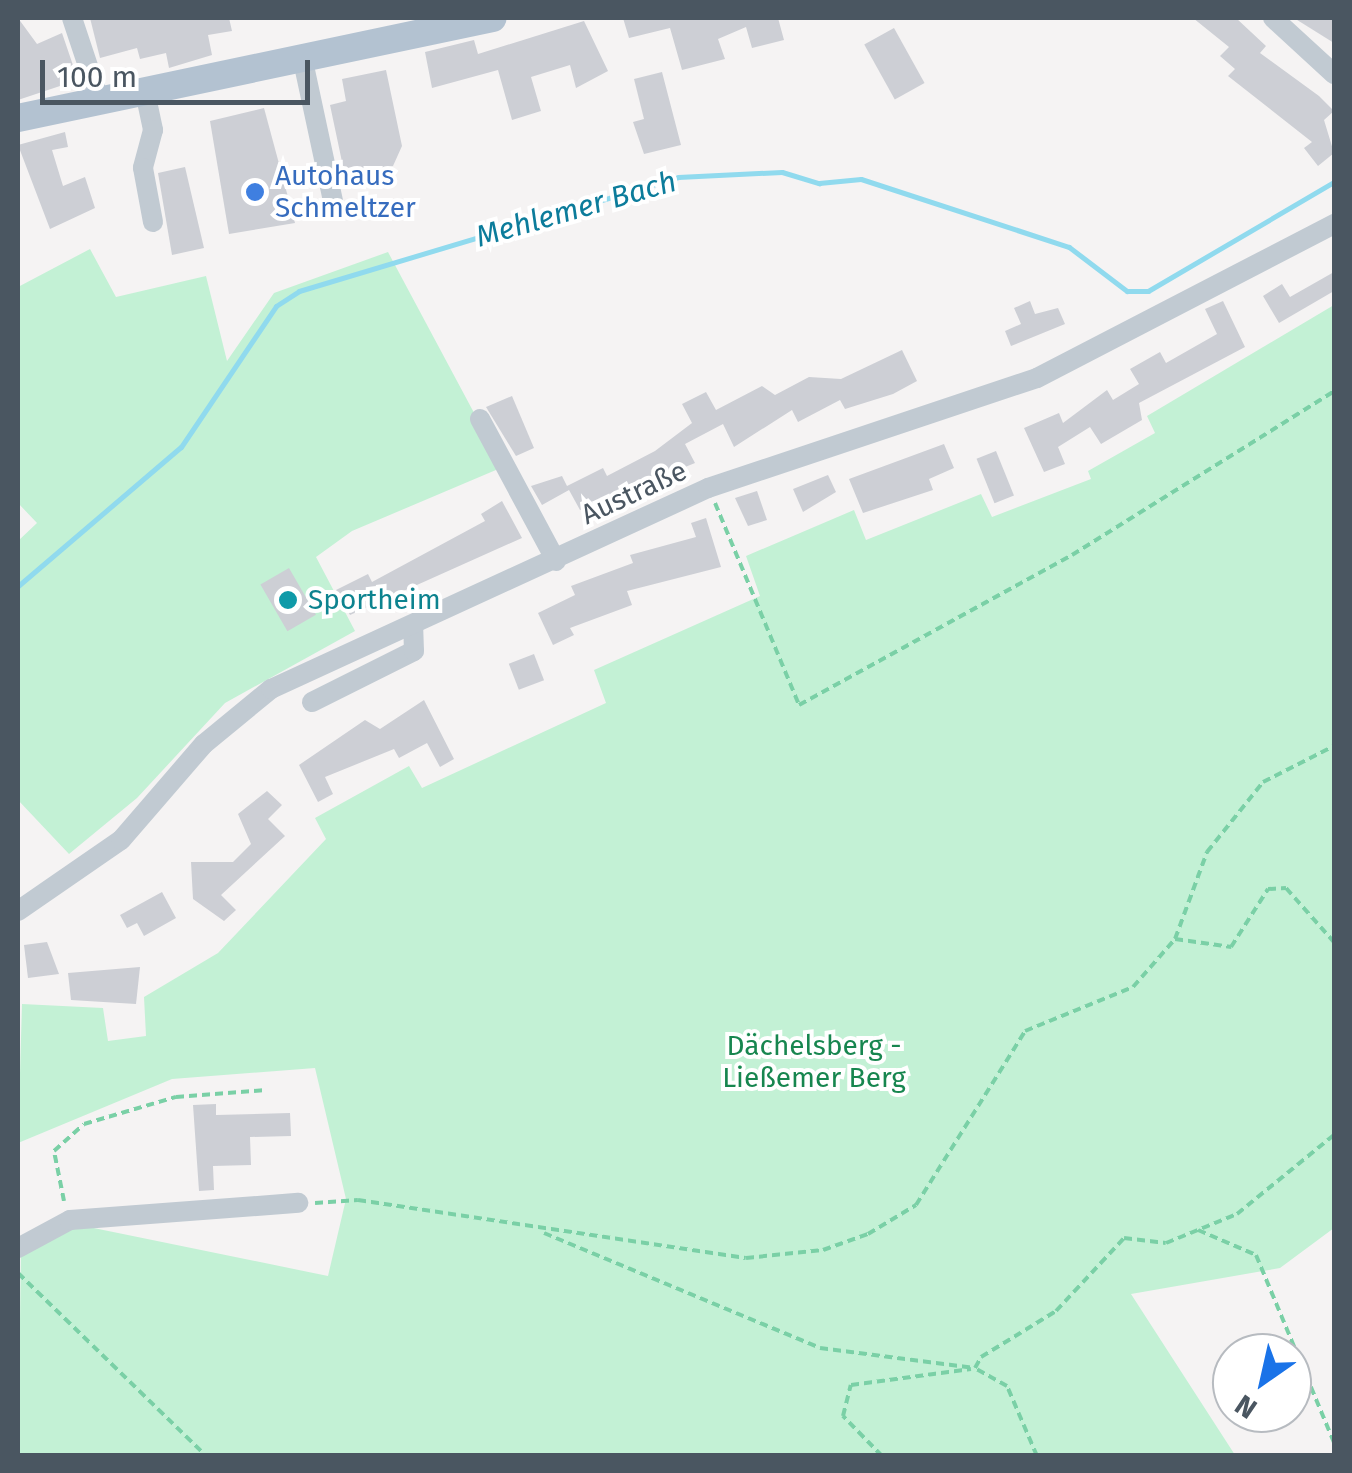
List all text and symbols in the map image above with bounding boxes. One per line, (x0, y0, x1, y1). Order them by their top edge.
scale bar (45, 40, 315, 102)
text: 100 m (57, 59, 137, 95)
place label: Autohaus Schmeltzer (275, 159, 416, 225)
water label: Mehlemer Bach (472, 163, 680, 255)
marker: Autohaus Schmeltzer (244, 181, 266, 203)
street label: Austraße (576, 454, 692, 532)
place label: Sportheim (308, 583, 441, 617)
marker: Sportheim (277, 589, 299, 611)
park label: Dächelsberg - Ließemer Berg (722, 1029, 906, 1095)
north arrow (1212, 1333, 1312, 1433)
text: N (1229, 1388, 1263, 1426)

